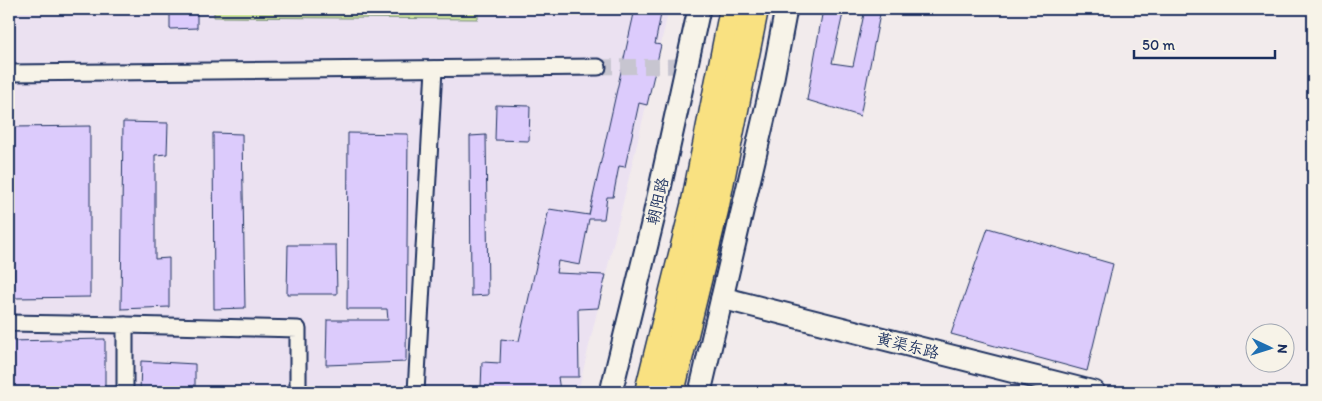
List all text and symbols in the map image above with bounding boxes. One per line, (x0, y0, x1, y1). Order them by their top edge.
scale bar (1134, 28, 1276, 60)
text: 50 m (1142, 36, 1175, 54)
street label: 朝阳路 (643, 176, 672, 227)
north arrow (1244, 324, 1294, 374)
street label: 黄渠东路 (875, 329, 941, 362)
text: N (1274, 344, 1291, 354)

